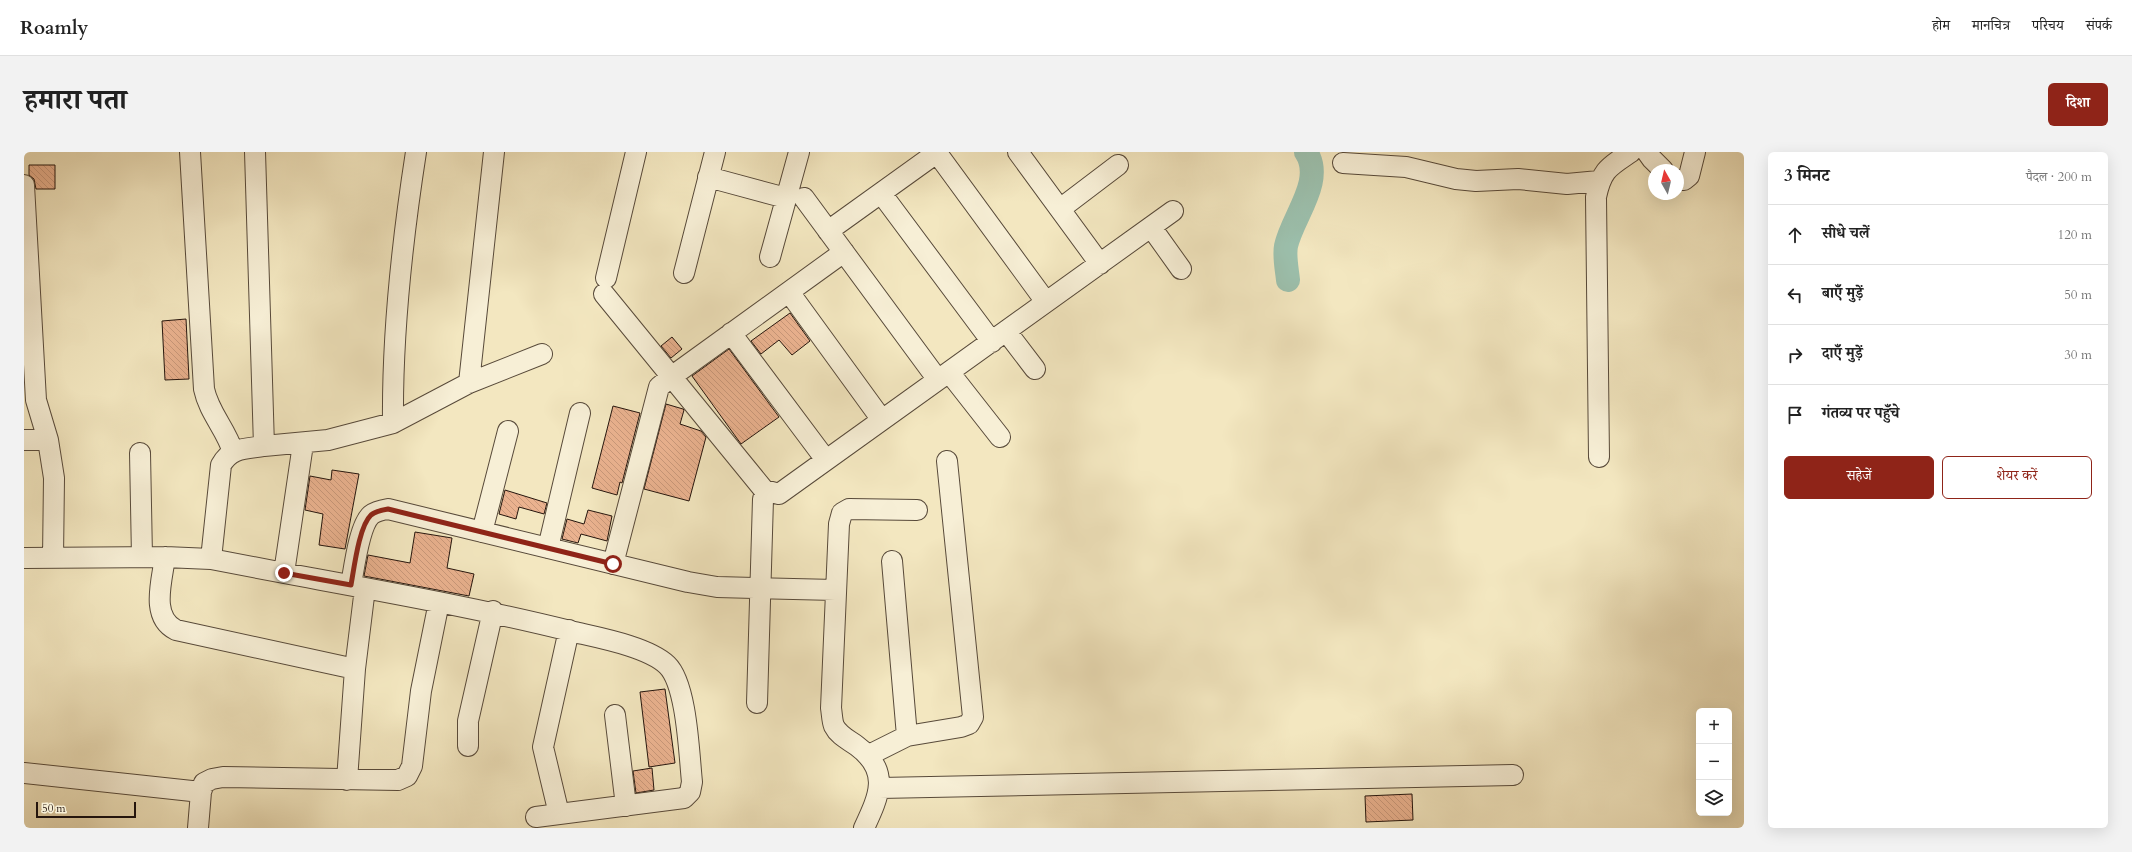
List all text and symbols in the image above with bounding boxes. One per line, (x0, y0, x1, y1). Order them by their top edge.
text: Roamly (20, 15, 88, 41)
text: होम (1932, 16, 1950, 35)
text: मानचित्र (1972, 16, 2010, 35)
text: परिचय (2032, 16, 2064, 35)
text: संपर्क (2086, 16, 2112, 35)
text: हमारा पता (24, 81, 127, 119)
button: दिशा (2048, 83, 2108, 126)
north arrow (1648, 164, 1684, 200)
text: 3 मिनट (1784, 164, 1830, 187)
text: पैदल · 200 m (2026, 168, 2092, 186)
text: सीधे चलें (1822, 223, 1870, 243)
icon: ahead (1784, 224, 1806, 246)
text: 120 m (2058, 226, 2092, 244)
text: बाएँ मुड़ें (1822, 283, 1863, 303)
icon: left (1784, 284, 1806, 306)
text: 50 m (2064, 286, 2092, 304)
text: दाएँ मुड़ें (1822, 343, 1863, 363)
icon: right (1784, 344, 1806, 366)
text: 30 m (2064, 346, 2092, 364)
text: गंतव्य पर पहुँचे (1822, 403, 1899, 423)
icon: arrive (1784, 404, 1806, 426)
button: सहेजें (1784, 456, 1934, 499)
button: शेयर करें (1942, 456, 2092, 499)
route start (604, 555, 622, 573)
route end (275, 564, 293, 582)
map controls (1696, 708, 1732, 816)
button: + (1696, 708, 1732, 744)
button: − (1696, 744, 1732, 780)
button: layers (1696, 780, 1732, 816)
scale bar (36, 800, 136, 819)
text: 50 m (42, 801, 66, 816)

